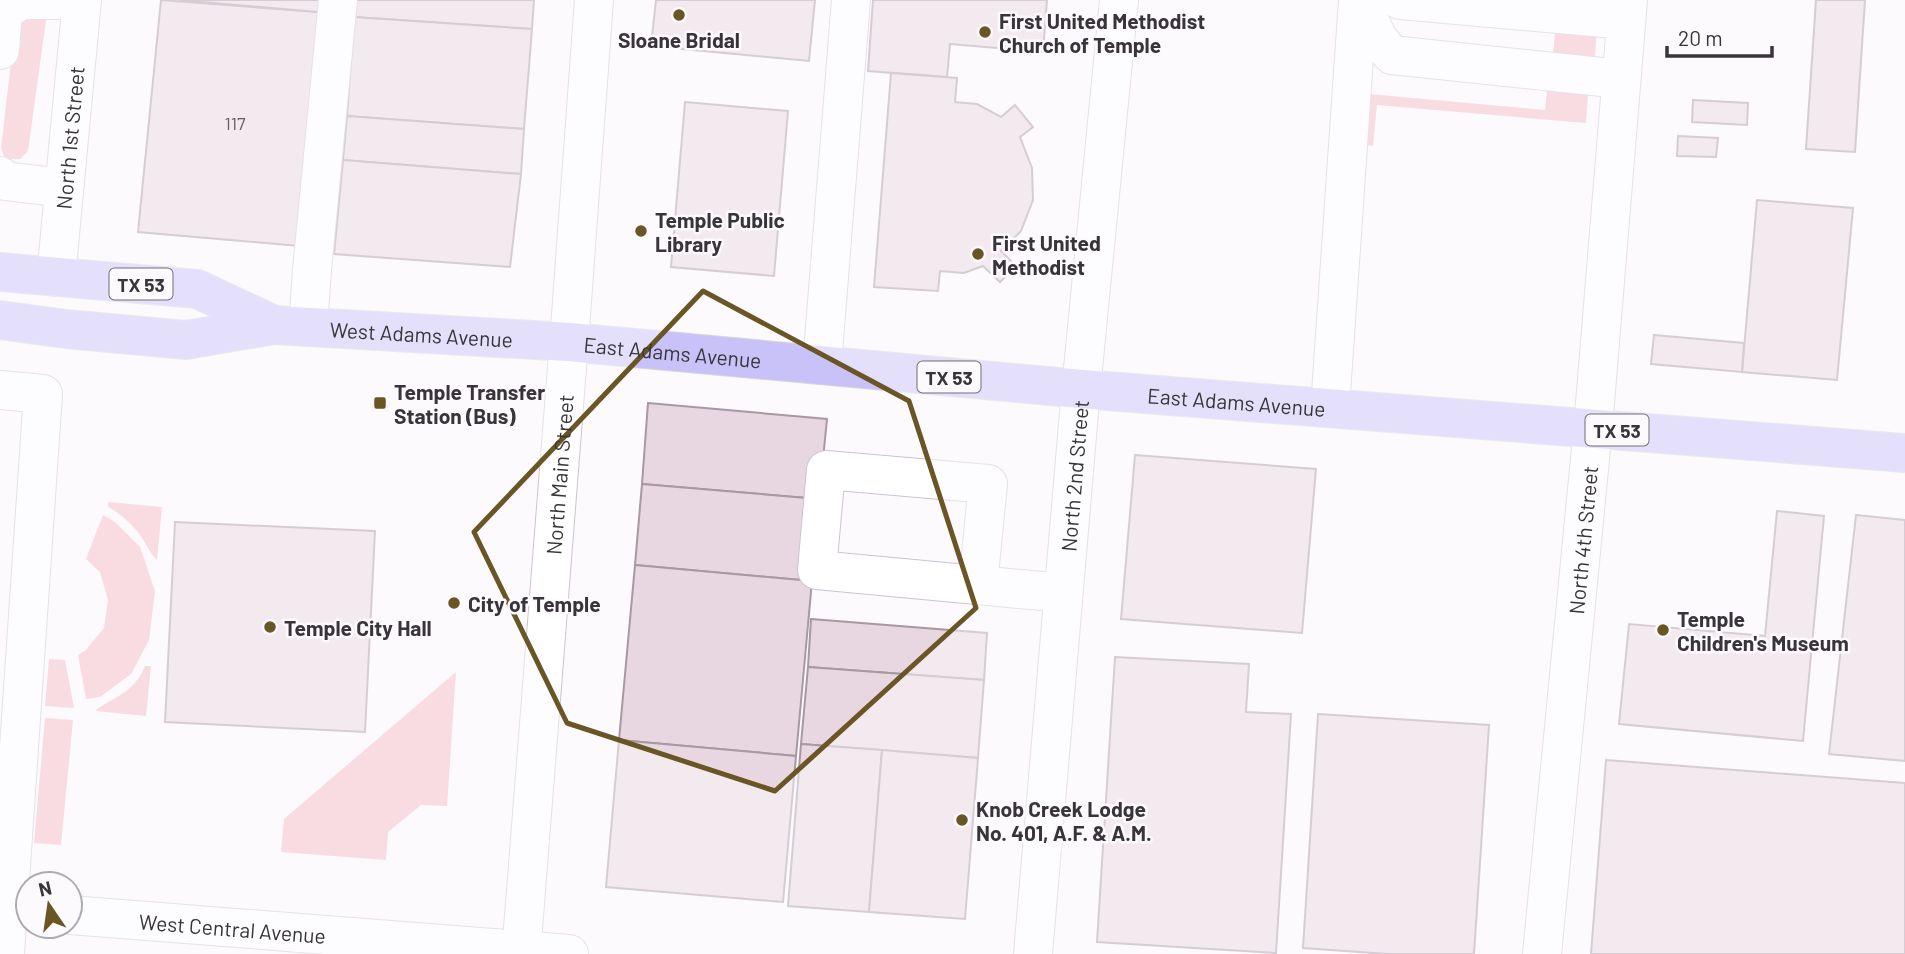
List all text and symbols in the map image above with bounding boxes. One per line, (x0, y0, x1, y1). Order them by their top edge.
marker: Sloane Bridal (671, 7, 687, 23)
place label: First United Methodist Church of Temple (999, 8, 1205, 57)
scale bar (1667, 14, 1772, 58)
marker: First United Methodist Church of Temple (977, 24, 993, 40)
text: 20 m (1678, 25, 1723, 50)
place label: Sloane Bridal (618, 27, 740, 52)
street label: North 1st Street (50, 65, 88, 210)
house number: 117 (224, 112, 246, 134)
place label: Temple Public Library (655, 207, 785, 256)
marker: Temple Public Library (633, 223, 649, 239)
place label: First United Methodist (992, 230, 1101, 279)
marker: First United Methodist (970, 246, 986, 262)
road number: TX 53 (110, 268, 172, 300)
street label: West Adams Avenue (329, 316, 514, 351)
street label: East Adams Avenue (583, 331, 763, 372)
road number: TX 53 (918, 362, 981, 392)
place label: Temple Transfer Station (Bus) (394, 379, 545, 428)
street label: East Adams Avenue (1147, 382, 1326, 420)
street label: North Main Street (540, 393, 577, 556)
marker: Temple Transfer Station (Bus) (372, 395, 388, 411)
street label: North 2nd Street (1055, 399, 1093, 553)
road number: TX 53 (1586, 414, 1648, 446)
street label: North 4th Street (1563, 465, 1602, 615)
place label: City of Temple (468, 591, 601, 616)
marker: City of Temple (446, 595, 462, 611)
place label: Temple Children's Museum (1677, 606, 1849, 655)
place label: Temple City Hall (284, 615, 432, 640)
marker: Temple City Hall (262, 619, 278, 635)
marker: Temple Children's Museum (1655, 622, 1671, 638)
place label: Knob Creek Lodge No. 401, A.F. & A.M. (976, 796, 1152, 845)
marker: Knob Creek Lodge No. 401, A.F. & A.M. (954, 812, 970, 828)
north arrow (14, 870, 84, 940)
text: N (36, 875, 54, 901)
street label: West Central Avenue (138, 908, 327, 947)

